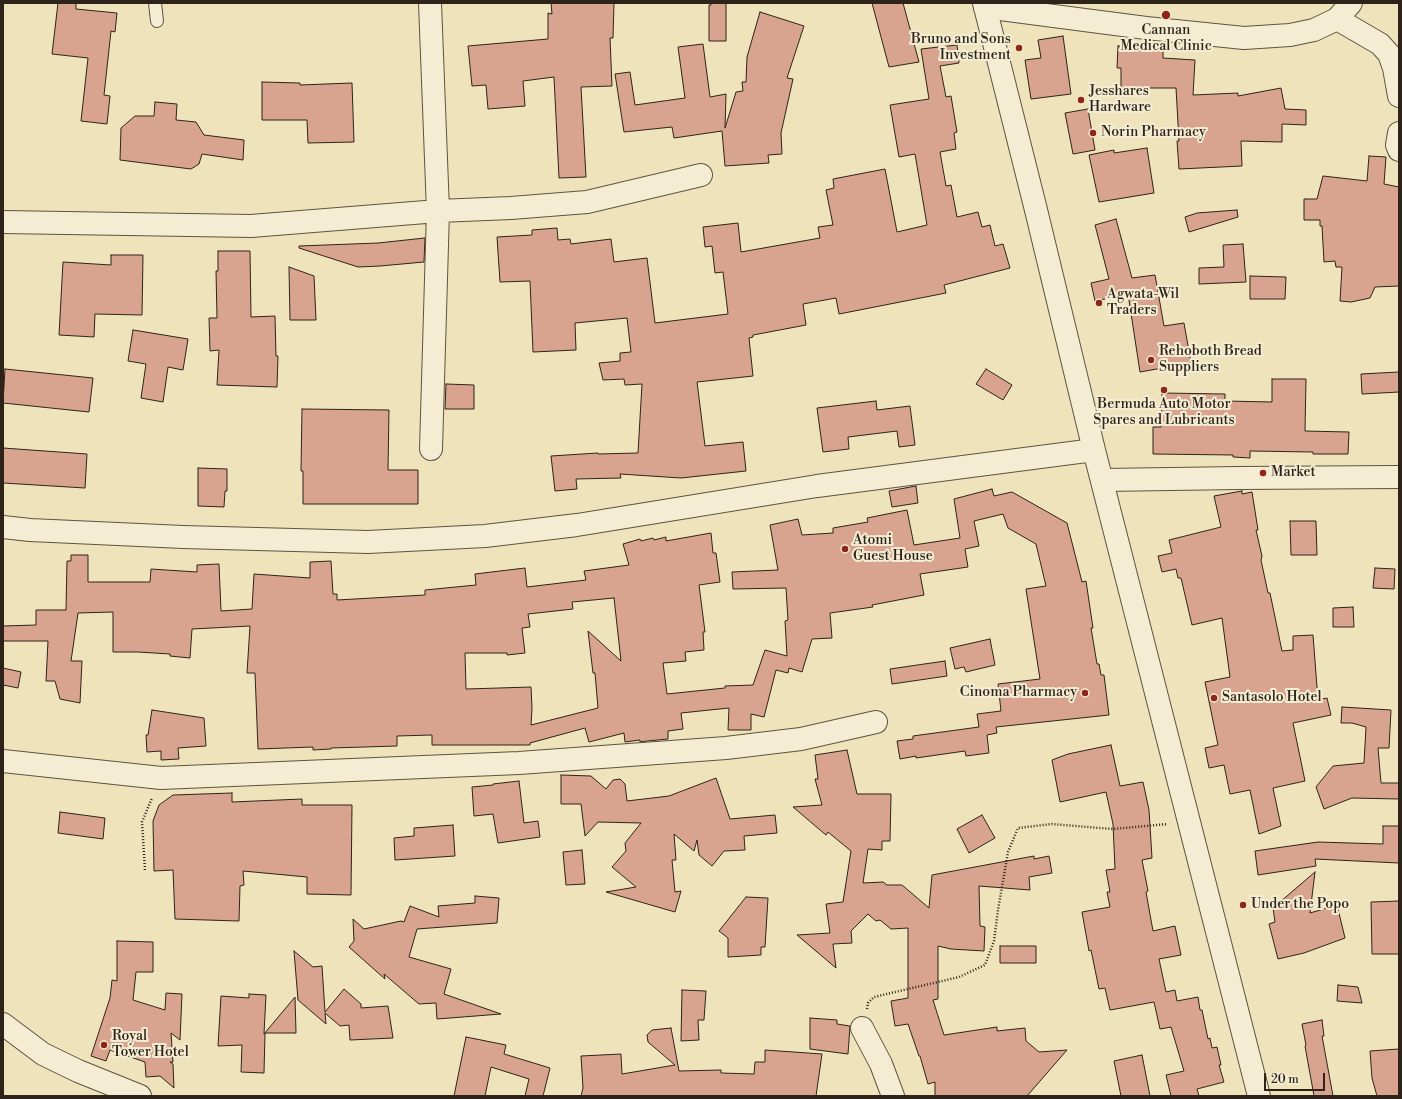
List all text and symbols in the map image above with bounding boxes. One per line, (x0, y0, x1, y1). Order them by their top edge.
marker: Cannan Medical Clinic (1160, 9, 1172, 21)
place label: Cannan Medical Clinic (1120, 23, 1212, 56)
place label: Bruno and Sons Investment (911, 32, 1011, 64)
marker: Bruno and Sons Investment (1014, 43, 1024, 53)
place label: Jesshares Hardware (1089, 84, 1151, 116)
marker: Jesshares Hardware (1076, 95, 1086, 105)
place label: Norin Pharmacy (1101, 125, 1206, 141)
marker: Norin Pharmacy (1088, 128, 1098, 138)
place label: Agwata-Wil Traders (1107, 287, 1179, 320)
marker: Agwata-Wil Traders (1094, 298, 1104, 308)
place label: Rehoboth Bread Suppliers (1159, 344, 1262, 376)
marker: Rehoboth Bread Suppliers (1146, 355, 1156, 365)
marker: Bermuda Auto Motor Spares and Lubricants (1159, 385, 1169, 395)
place label: Bermuda Auto Motor Spares and Lubricants (1093, 397, 1235, 430)
place label: Market (1271, 465, 1316, 481)
marker: Market (1258, 468, 1268, 478)
place label: Atomi Guest House (853, 533, 933, 566)
marker: Atomi Guest House (840, 544, 850, 554)
place label: Cinoma Pharmacy (960, 685, 1077, 701)
marker: Cinoma Pharmacy (1080, 688, 1090, 698)
place label: Santasolo Hotel (1222, 690, 1322, 706)
marker: Santasolo Hotel (1209, 693, 1219, 703)
place label: Under the Popo (1251, 897, 1349, 913)
marker: Under the Popo (1238, 900, 1248, 910)
place label: Royal Tower Hotel (112, 1029, 189, 1062)
marker: Royal Tower Hotel (99, 1040, 109, 1050)
scale bar (1266, 1065, 1327, 1091)
text: 20 m (1271, 1072, 1299, 1087)

